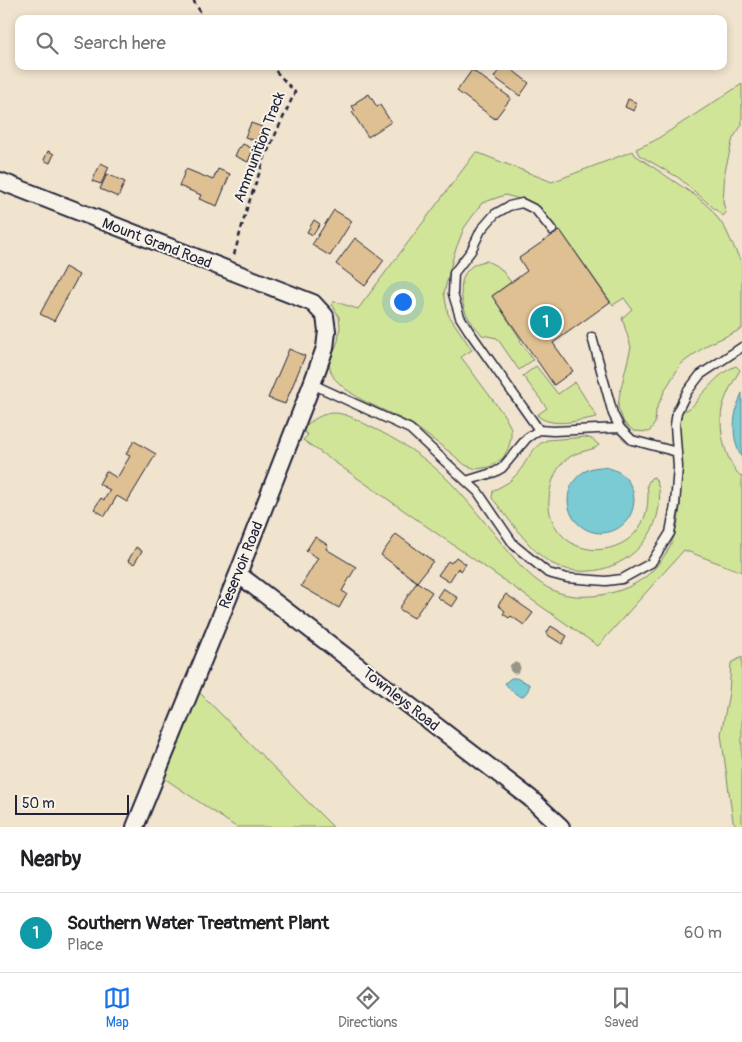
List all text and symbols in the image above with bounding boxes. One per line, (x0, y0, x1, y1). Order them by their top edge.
search box (15, 15, 727, 70)
icon: search (33, 29, 61, 57)
text: Search here (73, 31, 166, 55)
street label: Ammunition Track (230, 88, 290, 205)
street label: Mount Grand Road (99, 214, 214, 273)
your location (390, 289, 416, 315)
pin: 1 (530, 303, 562, 341)
street label: Reservoir Road (215, 519, 268, 612)
street label: Townleys Road (358, 663, 443, 735)
scale bar (15, 792, 129, 815)
text: 50 m (22, 795, 55, 812)
text: Nearby (20, 846, 81, 873)
text: Southern Water Treatment Plant (67, 911, 329, 935)
text: 1 (33, 923, 39, 943)
text: 60 m (684, 923, 722, 943)
text: Place (67, 935, 103, 955)
tab: Map (103, 984, 131, 1031)
tab: Directions (338, 984, 397, 1031)
tab: Saved (604, 984, 639, 1031)

